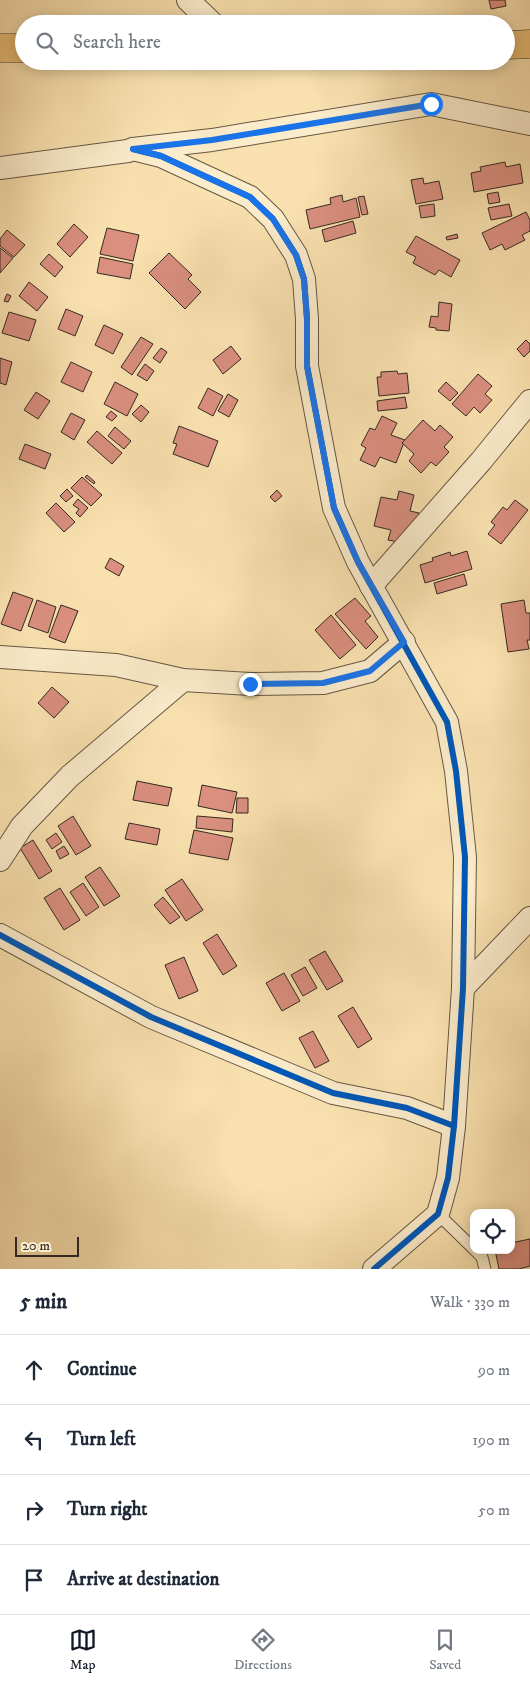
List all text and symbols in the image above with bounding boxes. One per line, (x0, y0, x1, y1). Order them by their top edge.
search box (15, 15, 515, 70)
icon: search (33, 29, 61, 57)
text: Search here (73, 31, 161, 54)
route start (420, 93, 443, 116)
route end (239, 673, 262, 696)
map controls (470, 1209, 515, 1254)
button: locate (470, 1209, 515, 1254)
scale bar (15, 1234, 79, 1257)
text: 20 m (22, 1237, 50, 1255)
text: 5 min (20, 1289, 67, 1315)
text: Walk · 330 m (430, 1292, 510, 1312)
icon: ahead (20, 1356, 48, 1384)
text: Continue (67, 1358, 137, 1381)
text: 90 m (478, 1360, 510, 1380)
icon: left (20, 1426, 48, 1454)
text: Turn left (67, 1428, 136, 1451)
text: 190 m (472, 1430, 510, 1450)
icon: right (20, 1496, 48, 1524)
text: Turn right (67, 1498, 147, 1521)
text: 50 m (478, 1500, 510, 1520)
icon: arrive (20, 1566, 48, 1594)
text: Arrive at destination (67, 1568, 219, 1591)
tab: Map (69, 1626, 97, 1674)
tab: Directions (234, 1626, 292, 1674)
tab: Saved (429, 1626, 461, 1674)

